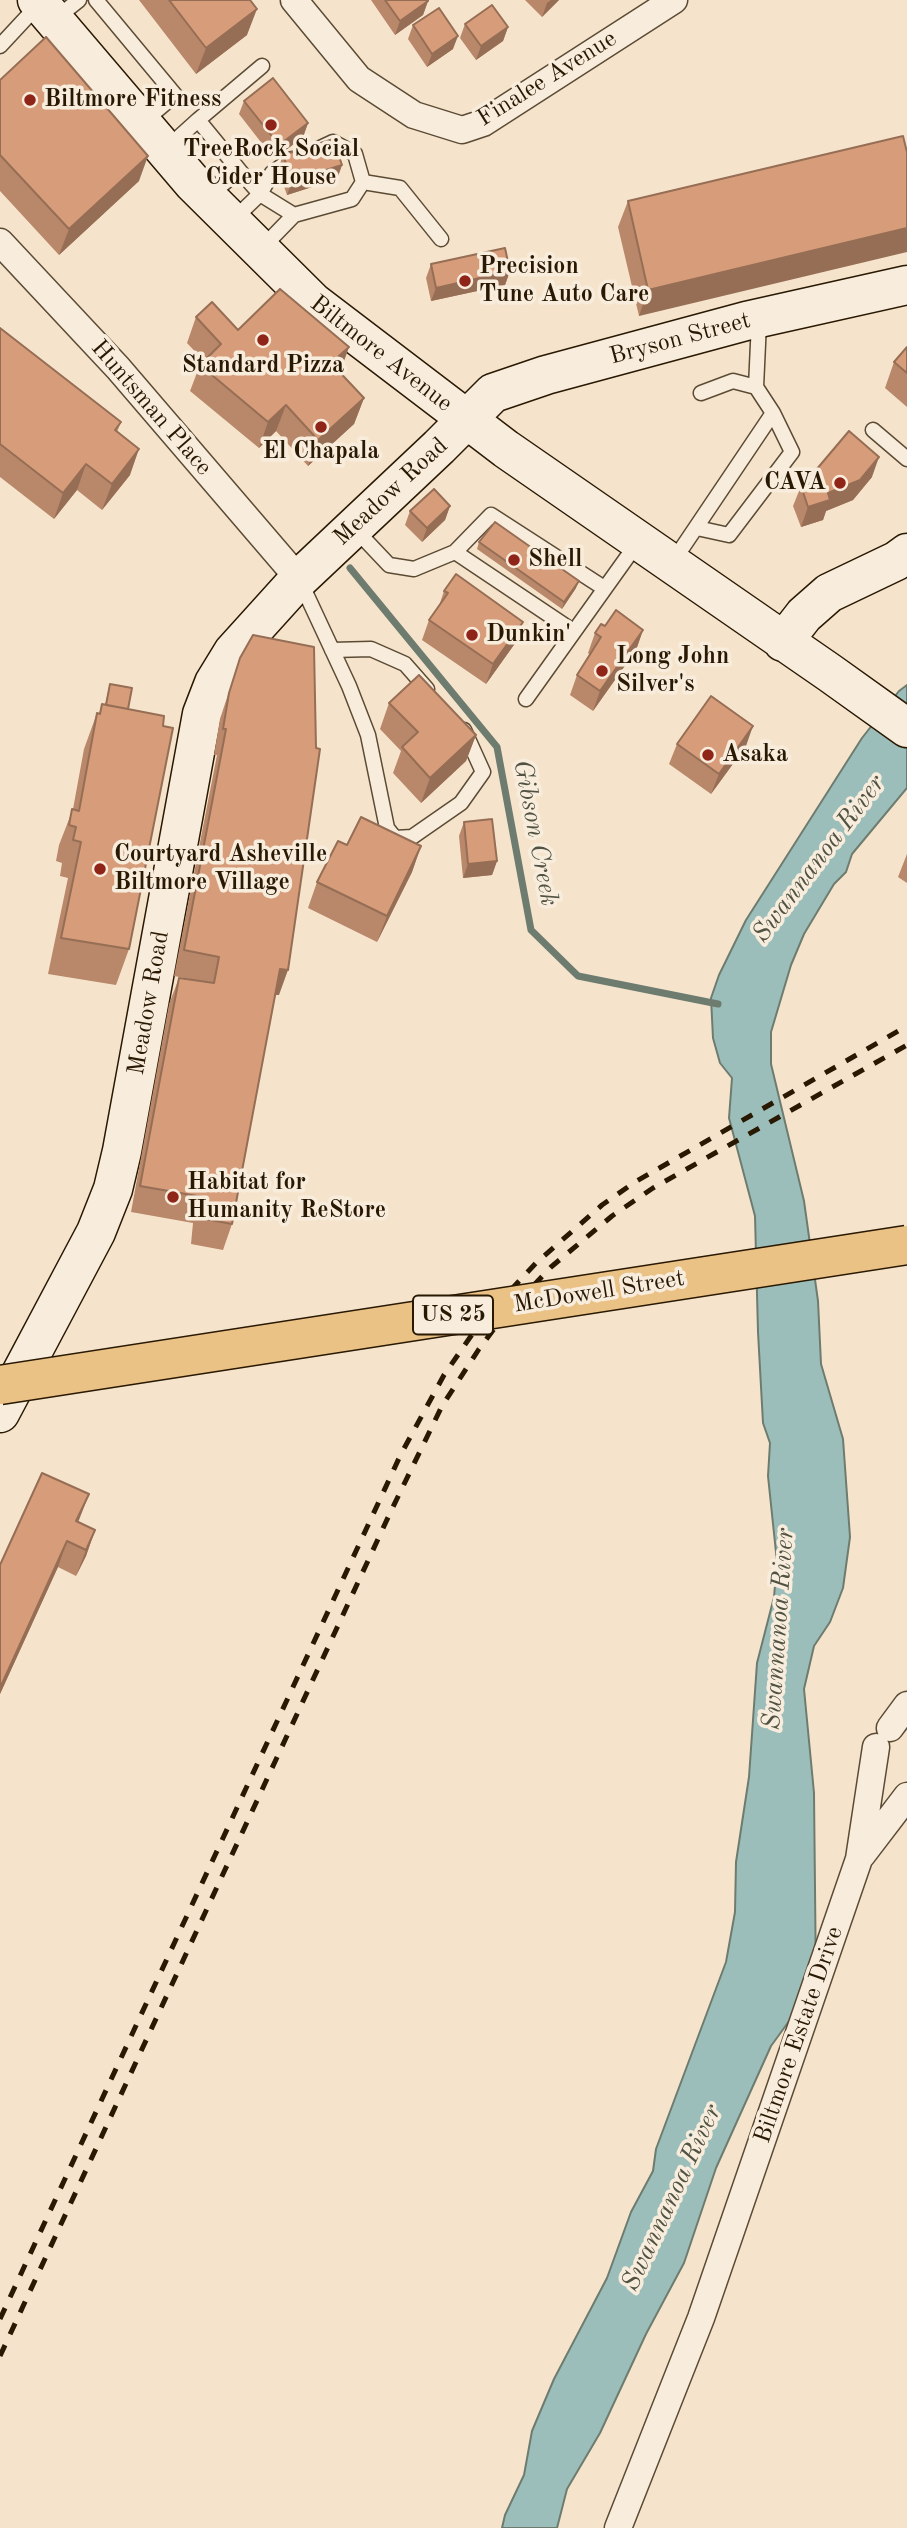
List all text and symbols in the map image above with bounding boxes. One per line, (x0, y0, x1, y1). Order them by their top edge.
street label: Finalee Avenue (472, 25, 622, 133)
place label: Biltmore Fitness (44, 86, 221, 114)
marker: Biltmore Fitness (22, 92, 38, 108)
marker: TreeRock Social Cider House (263, 117, 279, 133)
place label: TreeRock Social Cider House (183, 136, 359, 192)
place label: Precision Tune Auto Care (479, 253, 649, 309)
marker: Precision Tune Auto Care (457, 273, 473, 289)
street label: Biltmore Avenue (304, 289, 458, 419)
street label: Bryson Street (606, 306, 754, 372)
marker: Standard Pizza (255, 332, 271, 348)
street label: Huntsman Place (84, 334, 218, 482)
place label: Standard Pizza (182, 352, 344, 380)
marker: El Chapala (313, 419, 329, 435)
street label: Meadow Road (328, 432, 454, 552)
place label: El Chapala (263, 438, 379, 466)
place label: CAVA (764, 469, 826, 497)
marker: CAVA (832, 475, 848, 491)
place label: Shell (528, 546, 582, 574)
marker: Shell (506, 552, 522, 568)
place label: Dunkin' (486, 621, 571, 649)
marker: Dunkin' (464, 627, 480, 643)
place label: Long John Silver's (616, 643, 729, 699)
marker: Long John Silver's (594, 663, 610, 679)
place label: Asaka (722, 741, 788, 769)
marker: Asaka (700, 747, 716, 763)
water label: Gibson Creek (506, 757, 564, 909)
water label: Swannanoa River (746, 769, 892, 949)
place label: Courtyard Asheville Biltmore Village (114, 841, 327, 897)
marker: Courtyard Asheville Biltmore Village (92, 861, 108, 877)
street label: Meadow Road (122, 929, 176, 1077)
place label: Habitat for Humanity ReStore (187, 1169, 386, 1225)
marker: Habitat for Humanity ReStore (165, 1189, 181, 1205)
street label: McDowell Street (512, 1264, 686, 1320)
road number: US 25 (413, 1296, 493, 1334)
water label: Swannanoa River (756, 1527, 802, 1731)
street label: Biltmore Estate Drive (748, 1923, 850, 2147)
water label: Swannanoa River (615, 2100, 729, 2296)

